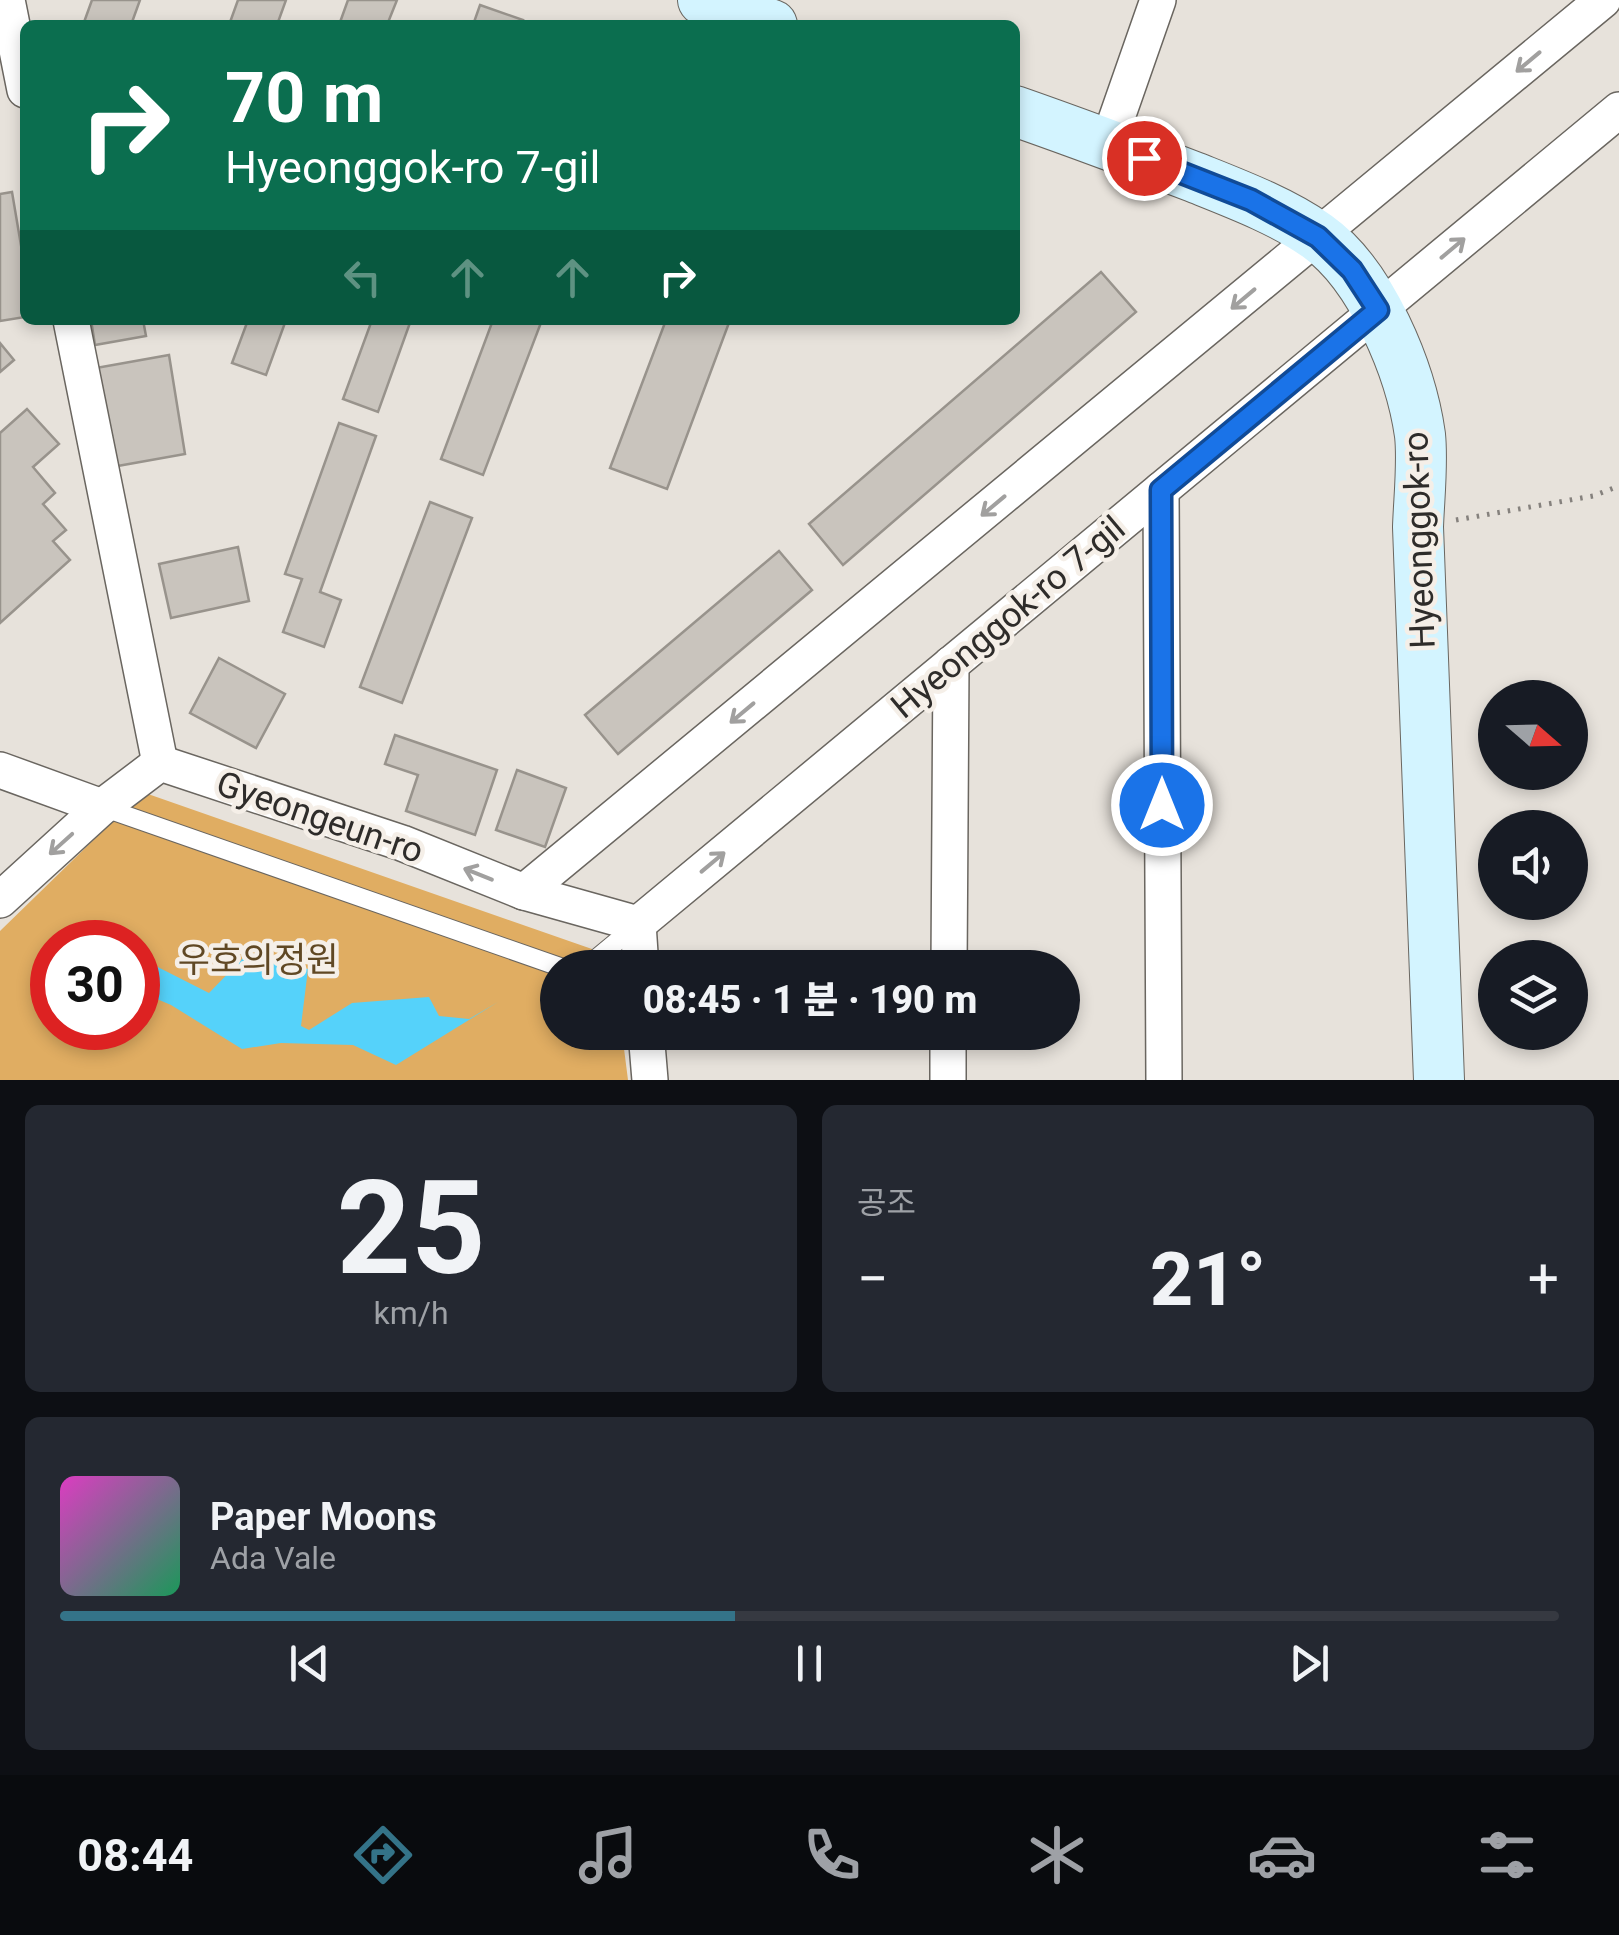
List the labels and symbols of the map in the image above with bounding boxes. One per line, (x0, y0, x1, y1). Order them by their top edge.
one-way arrow (1515, 51, 1541, 73)
pin (1102, 116, 1187, 201)
one-way arrow (1439, 237, 1465, 259)
one-way arrow (1231, 288, 1257, 310)
street label: Hyeonggok-ro (1395, 431, 1444, 649)
one-way arrow (980, 495, 1006, 517)
street label: Hyeonggok-ro 7-gil (883, 508, 1133, 727)
north arrow (1478, 680, 1588, 790)
one-way arrow (730, 702, 756, 724)
position arrow (1110, 753, 1214, 857)
street label: Gyeongeun-ro (211, 763, 429, 872)
one-way arrow (49, 832, 74, 855)
one-way arrow (699, 851, 725, 873)
one-way arrow (464, 863, 494, 881)
speed limit sign: 30 (30, 920, 160, 1050)
park label: 우호의정원 (177, 940, 339, 981)

